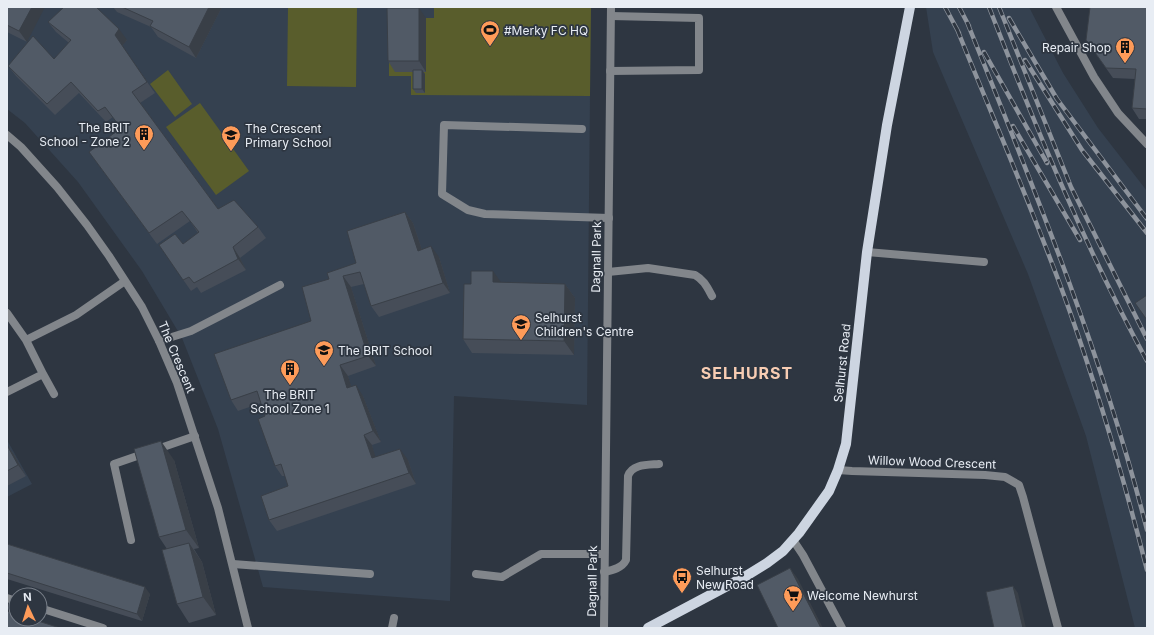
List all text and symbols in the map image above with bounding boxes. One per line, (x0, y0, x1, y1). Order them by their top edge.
sports icon: #Merky FC HQ (479, 19, 501, 47)
place label: #Merky FC HQ (504, 23, 588, 38)
building icon: Repair Shop (1114, 36, 1136, 64)
place label: Repair Shop (1042, 40, 1111, 55)
place label: The BRIT School - Zone 2 (39, 120, 130, 149)
place label: The Crescent Primary School (245, 121, 331, 150)
building icon: The BRIT School - Zone 2 (133, 123, 155, 151)
school or university icon: The Crescent Primary School (220, 124, 242, 152)
street label: Dagnall Park (588, 221, 604, 293)
place label: Selhurst Children's Centre (535, 310, 634, 339)
school or university icon: Selhurst Children's Centre (510, 313, 532, 341)
street label: The Crescent (155, 319, 199, 395)
street label: Selhurst Road (830, 323, 854, 403)
school or university icon: The BRIT School (313, 339, 335, 367)
place label: The BRIT School (338, 343, 432, 358)
building icon: The BRIT School Zone 1 (279, 358, 301, 386)
district label: SELHURST (701, 363, 793, 383)
place label: The BRIT School Zone 1 (250, 387, 330, 416)
street label: Willow Wood Crescent (868, 452, 996, 472)
street label: Dagnall Park (584, 545, 600, 617)
place label: Selhurst New Road (696, 563, 754, 592)
bus stop icon: Selhurst New Road (671, 566, 693, 594)
supermarket icon: Welcome Newhurst (782, 584, 804, 612)
north arrow (8, 587, 48, 627)
place label: Welcome Newhurst (807, 588, 918, 603)
text: N (23, 590, 32, 604)

